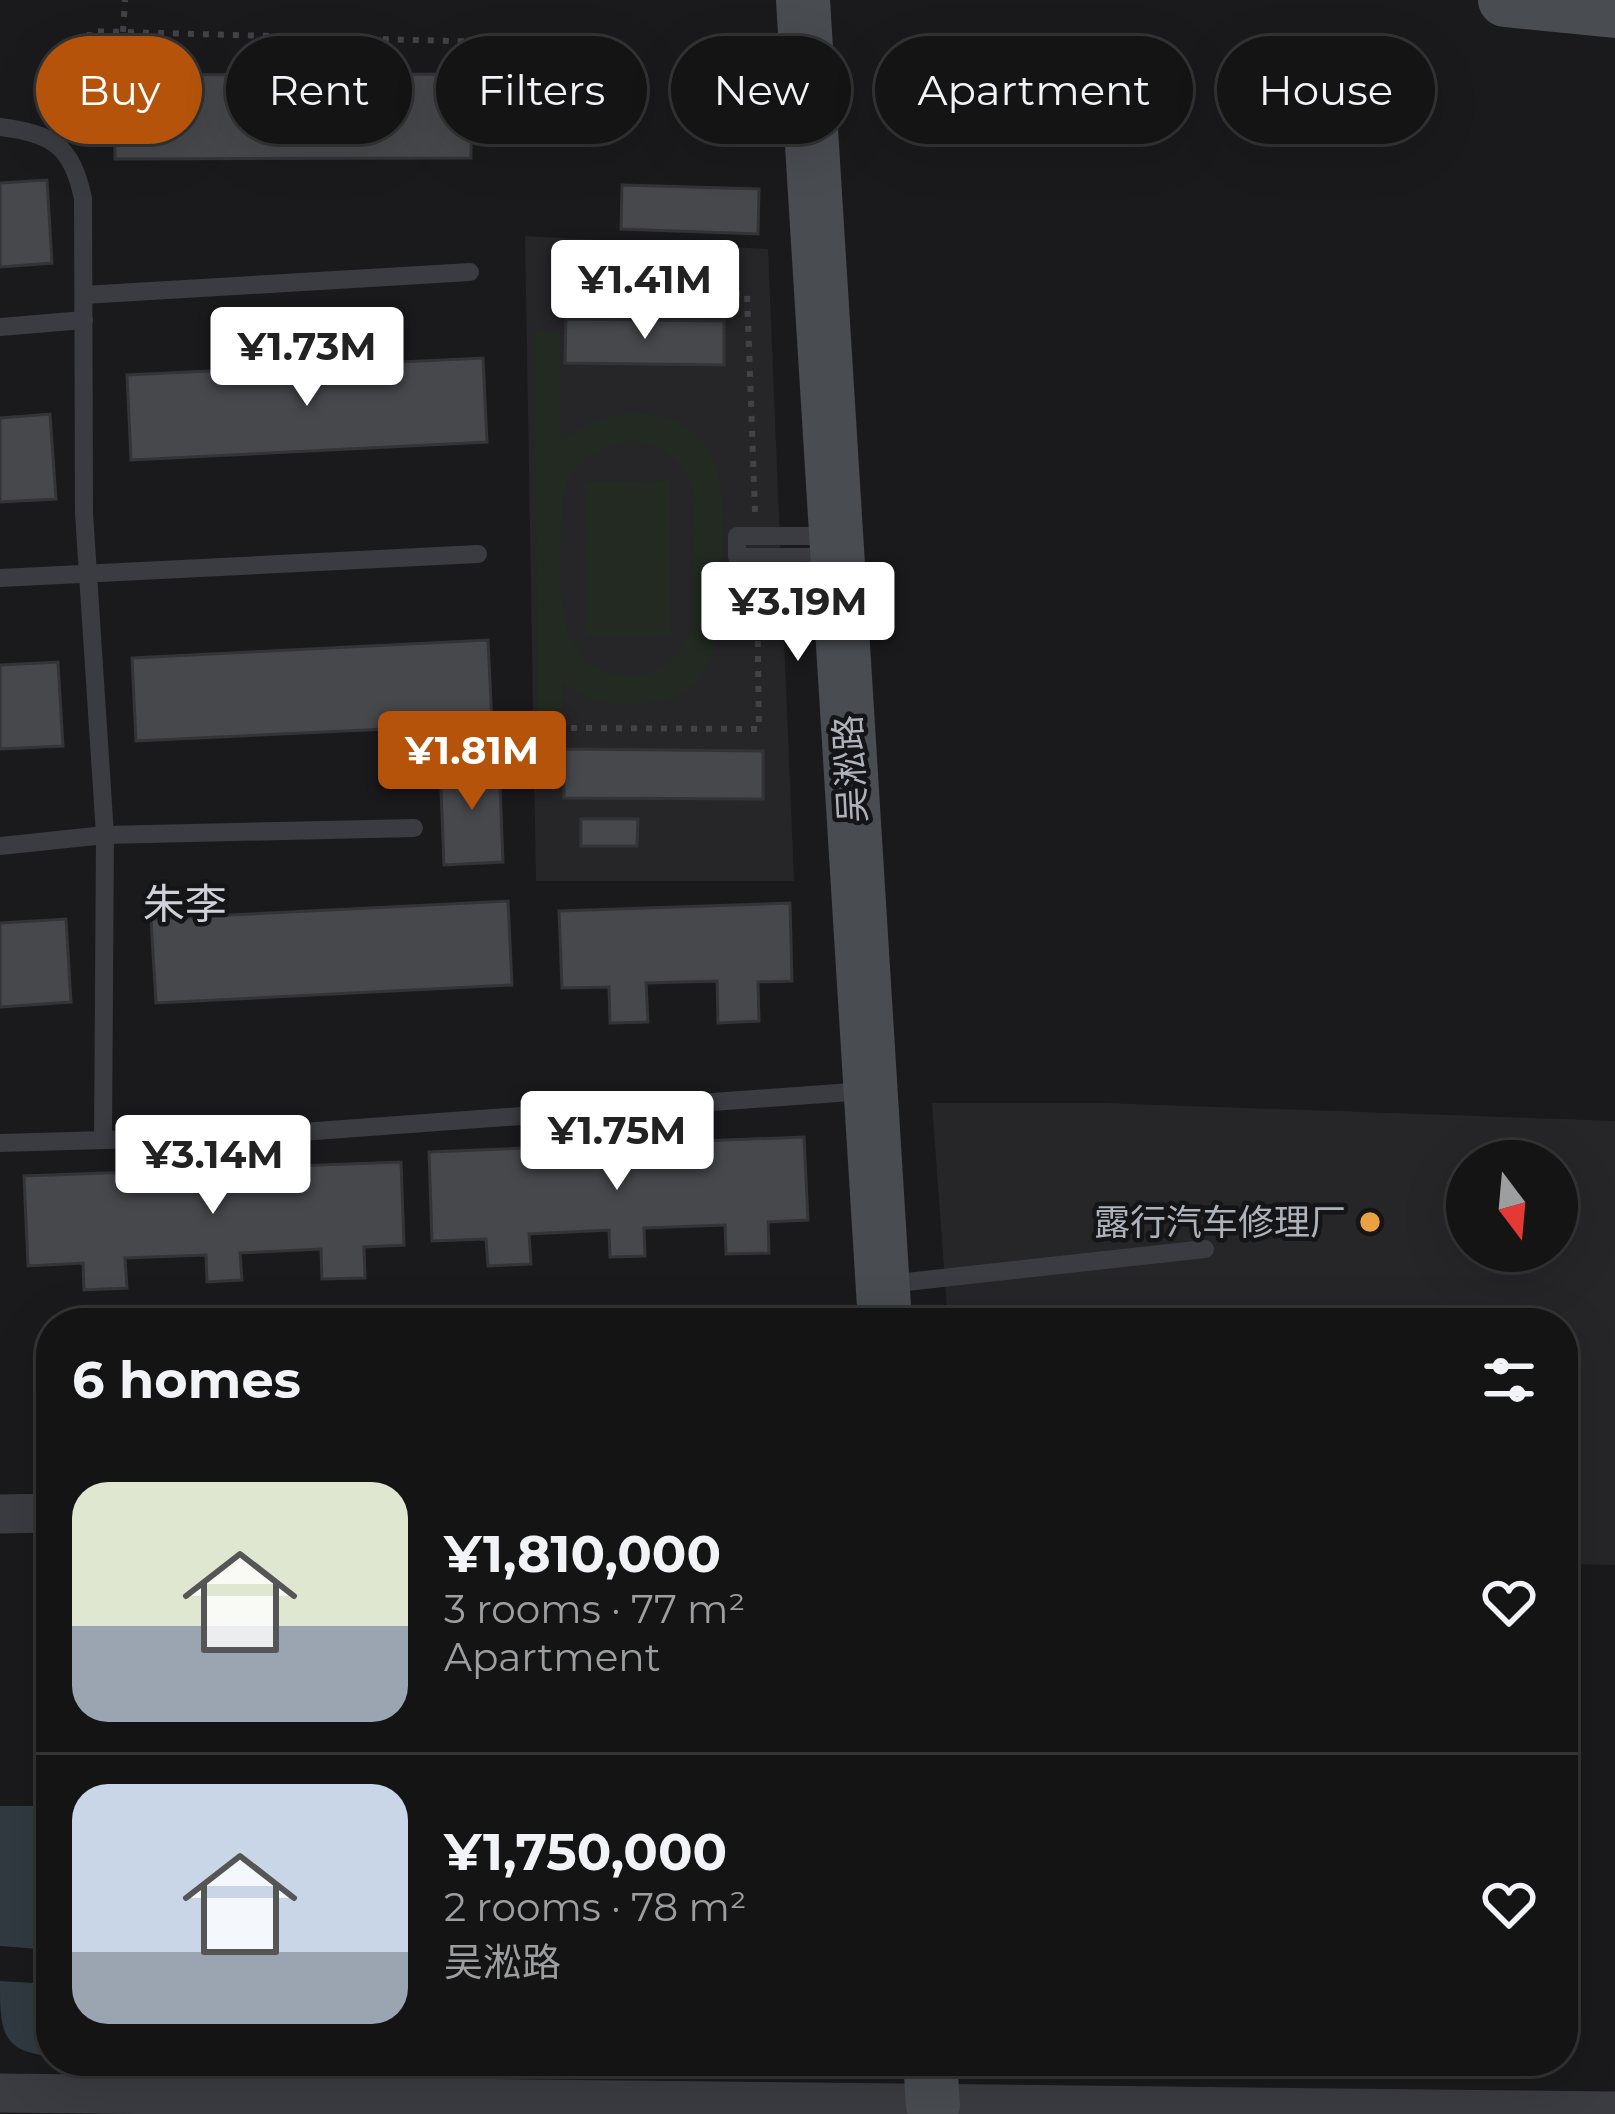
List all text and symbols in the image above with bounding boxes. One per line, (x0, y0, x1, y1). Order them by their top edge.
chip: Buy (36, 36, 202, 144)
chip: Rent (226, 36, 412, 144)
chip: Filters (436, 36, 647, 144)
chip: New (671, 36, 851, 144)
chip: Apartment (875, 36, 1193, 144)
chip: House (1217, 36, 1435, 144)
pin: ¥1.41M (547, 240, 743, 342)
text: ¥1.41M (578, 255, 712, 303)
pin: ¥1.73M (209, 307, 405, 409)
text: ¥1.73M (238, 322, 377, 370)
pin: ¥3.19M (700, 562, 896, 664)
text: ¥3.19M (728, 577, 868, 625)
pin: ¥1.81M (374, 711, 570, 813)
street label: 吴淞路 (825, 714, 875, 824)
text: ¥1.81M (405, 726, 539, 774)
district label: 朱李 (143, 878, 227, 930)
pin: ¥1.75M (519, 1091, 715, 1193)
text: ¥1.75M (548, 1106, 686, 1154)
pin: ¥3.14M (115, 1115, 311, 1217)
text: ¥3.14M (142, 1130, 284, 1178)
north arrow (1446, 1140, 1578, 1272)
map controls (1446, 1140, 1578, 1272)
place label: 露行汽车修理厂 (1094, 1200, 1346, 1244)
marker: 露行汽车修理厂 (1357, 1209, 1383, 1235)
icon: filters (1476, 1347, 1542, 1413)
text: 6 homes (72, 1349, 301, 1411)
text: ¥1,810,000 (444, 1523, 721, 1585)
icon: home (168, 1530, 312, 1674)
icon: heart (1476, 1569, 1542, 1635)
text: 3 rooms · 77 m² (444, 1585, 745, 1633)
text: Apartment (444, 1633, 660, 1681)
text: ¥1,750,000 (444, 1821, 727, 1883)
icon: home (168, 1832, 312, 1976)
icon: heart (1476, 1871, 1542, 1937)
text: 2 rooms · 78 m² (444, 1883, 747, 1931)
text: 吴淞路 (444, 1938, 561, 1986)

